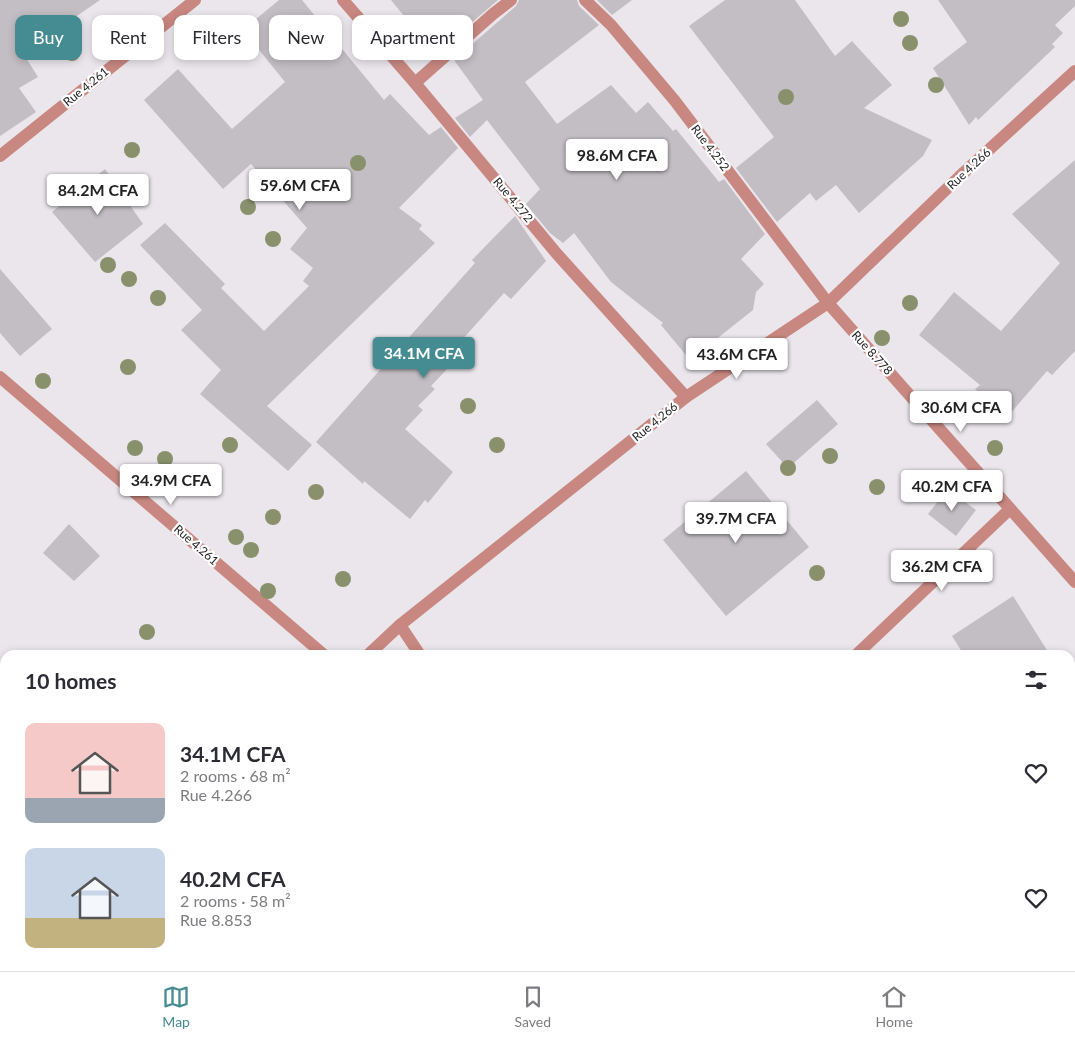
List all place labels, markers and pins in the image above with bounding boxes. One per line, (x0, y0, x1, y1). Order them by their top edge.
pin: 98.6M CFA (560, 138, 674, 181)
pin: 59.6M CFA (243, 168, 357, 211)
pin: 84.2M CFA (41, 174, 155, 216)
pin: 34.1M CFA (367, 336, 481, 379)
pin: 43.6M CFA (680, 338, 794, 380)
pin: 30.6M CFA (904, 390, 1018, 433)
pin: 34.9M CFA (114, 464, 228, 506)
pin: 40.2M CFA (895, 470, 1009, 512)
pin: 39.7M CFA (679, 502, 793, 544)
pin: 36.2M CFA (885, 550, 999, 592)

